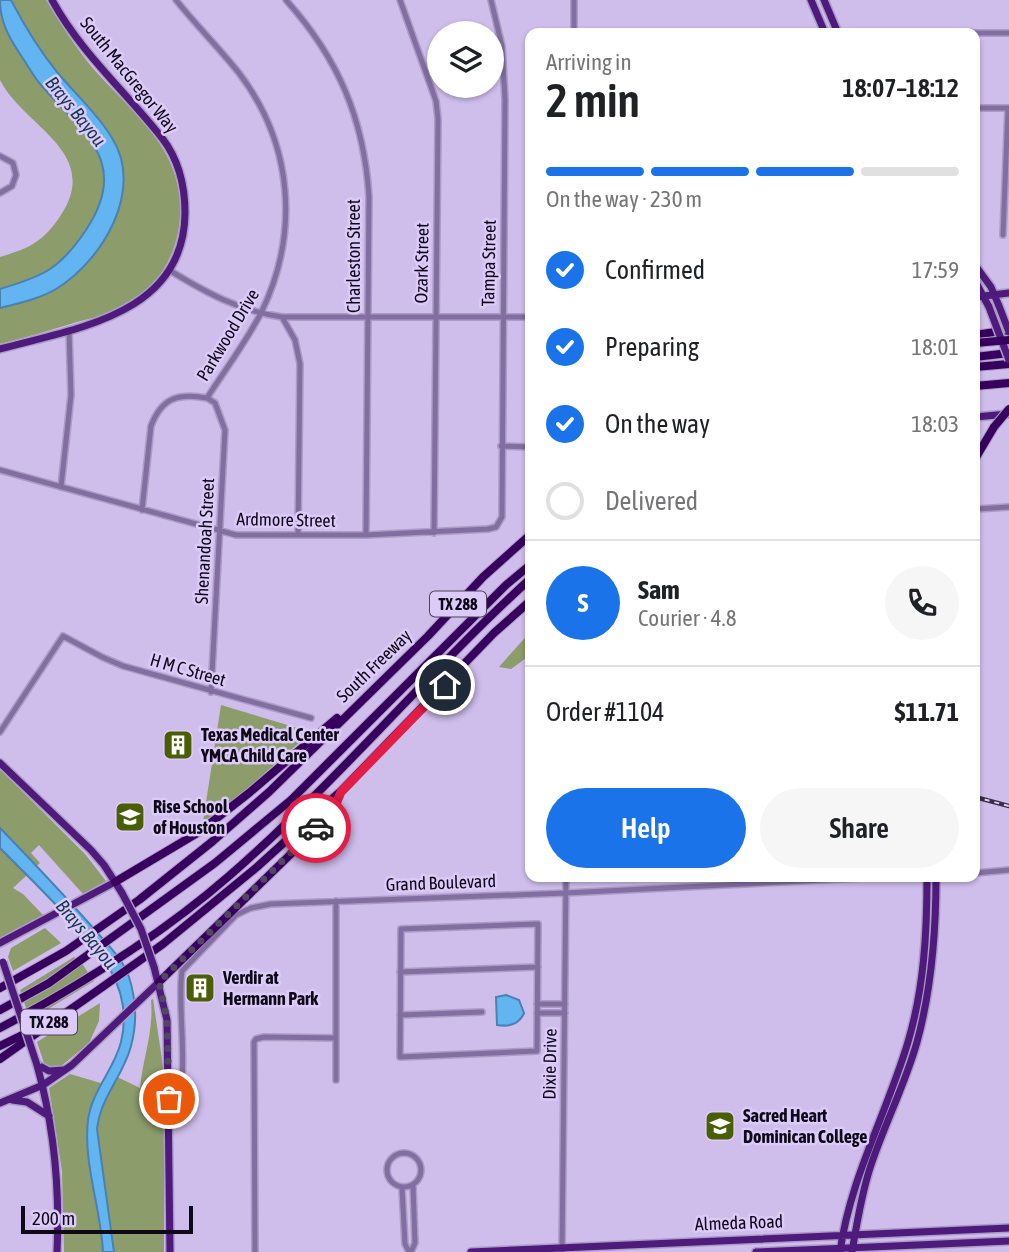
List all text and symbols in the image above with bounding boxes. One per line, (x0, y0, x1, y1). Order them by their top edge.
street label: South MacGregor Way (76, 12, 183, 137)
map controls (427, 21, 504, 98)
button: layers (427, 21, 504, 98)
text: Arriving in (546, 49, 632, 75)
water label: Brays Bayou (41, 72, 111, 150)
text: 18:07–18:12 (842, 73, 959, 103)
text: 2 min (546, 74, 640, 127)
text: On the way · 230 m (546, 186, 702, 212)
street label: Charleston Street (343, 199, 364, 313)
street label: Tampa Street (477, 219, 500, 307)
street label: Ozark Street (410, 223, 433, 303)
icon: check (546, 251, 584, 289)
text: Confirmed (605, 255, 705, 285)
text: 17:59 (912, 257, 959, 283)
street label: Parkwood Drive (192, 285, 263, 385)
icon: check (546, 328, 584, 366)
text: Preparing (605, 332, 699, 362)
text: 18:01 (911, 334, 959, 360)
icon: check (546, 405, 584, 443)
text: On the way (605, 409, 710, 439)
text: 18:03 (911, 411, 959, 437)
street label: Shenandoah Street (191, 477, 218, 605)
text: Delivered (605, 486, 698, 516)
street label: Ardmore Street (236, 508, 336, 531)
button: phone (885, 566, 959, 640)
text: Sam (638, 575, 680, 605)
text: S (578, 588, 588, 618)
road number: TX 288 (430, 592, 486, 617)
text: Courier · 4.8 (638, 605, 737, 631)
street label: South Freeway (332, 625, 415, 706)
street label: H M C Street (148, 649, 228, 690)
pin (415, 655, 475, 715)
icon: home (426, 666, 464, 704)
text: Order #1104 (546, 697, 665, 727)
text: $11.71 (895, 697, 959, 727)
place label: Texas Medical Center YMCA Child Care (200, 724, 340, 766)
building icon: Texas Medical Center YMCA Child Care (161, 728, 195, 762)
button: Help (546, 788, 746, 868)
button: Share (760, 788, 959, 868)
courier (281, 793, 351, 863)
place label: Rise School of Houston (153, 796, 228, 838)
school or university icon: Rise School of Houston (113, 800, 147, 834)
icon: car (297, 809, 335, 847)
street label: Grand Boulevard (385, 870, 496, 895)
water label: Brays Bayou (52, 895, 122, 973)
place label: Verdir at Hermann Park (222, 967, 319, 1009)
building icon: Verdir at Hermann Park (183, 971, 217, 1005)
road number: TX 288 (21, 1010, 77, 1034)
street label: Dixie Drive (538, 1028, 561, 1100)
pin (139, 1069, 199, 1129)
icon: bag (150, 1080, 188, 1118)
place label: Sacred Heart Dominican College (743, 1105, 867, 1147)
school or university icon: Sacred Heart Dominican College (703, 1109, 737, 1143)
scale bar (21, 1203, 192, 1235)
text: 200 m (32, 1207, 75, 1229)
street label: Almeda Road (694, 1210, 784, 1235)

